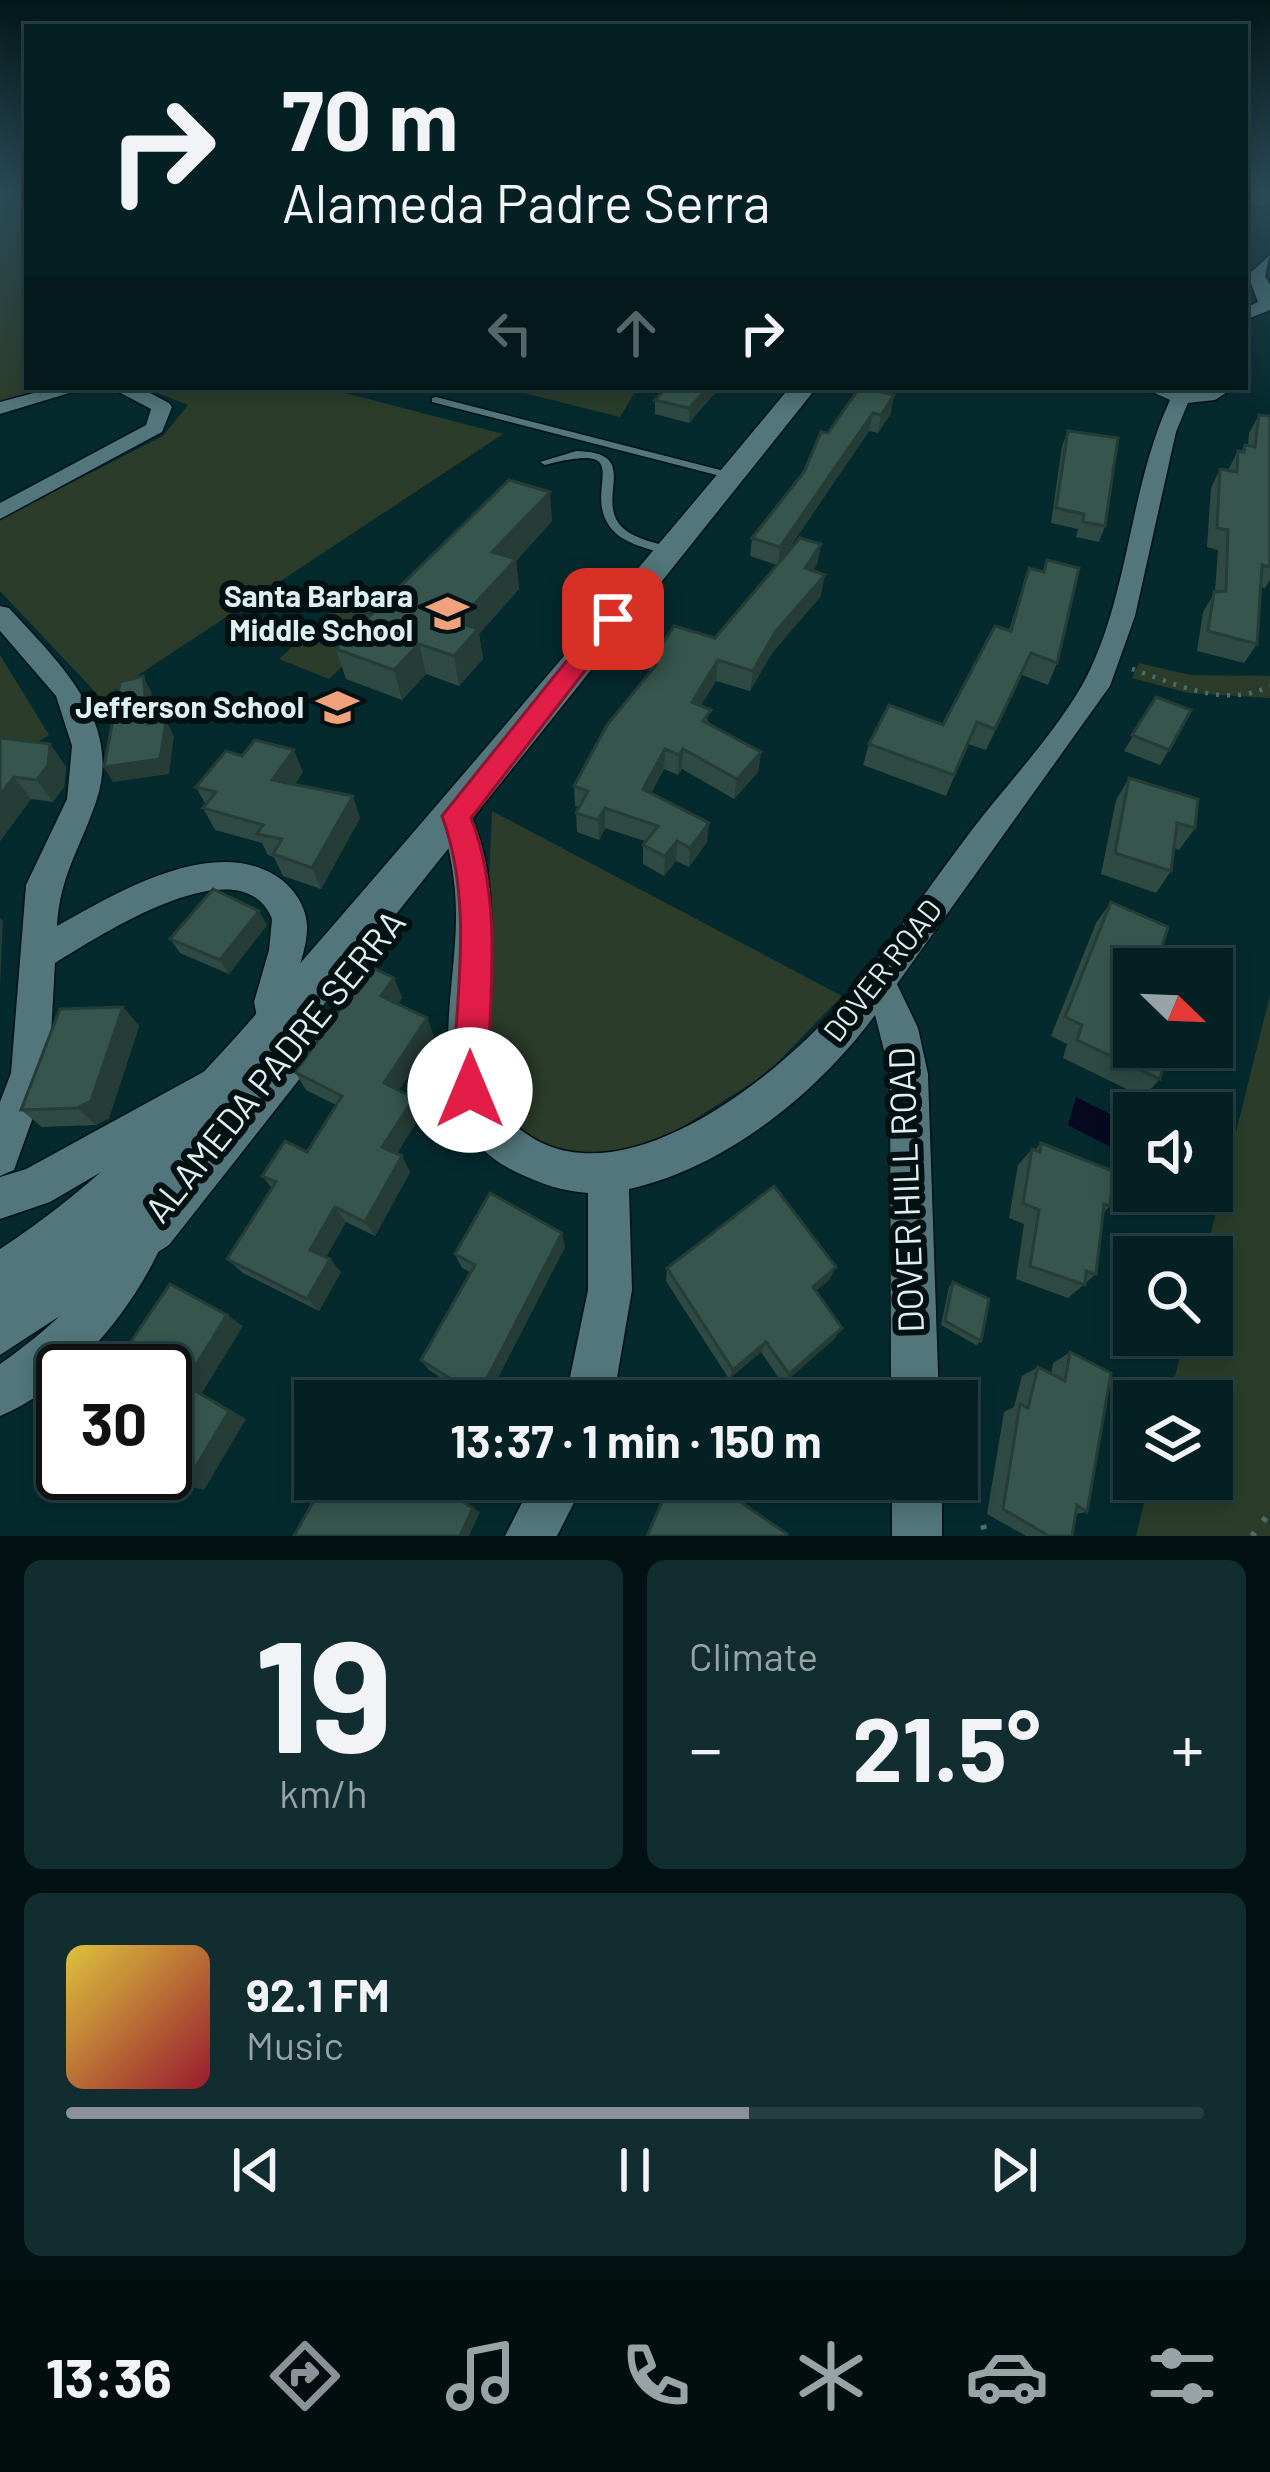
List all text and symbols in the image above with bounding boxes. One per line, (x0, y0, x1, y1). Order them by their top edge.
text: 70 m (282, 67, 458, 168)
icon: right (84, 72, 240, 228)
text: Alameda Padre Serra (282, 169, 771, 234)
icon: left (477, 300, 543, 366)
icon: ahead (603, 300, 669, 366)
icon: right (729, 300, 795, 366)
pin (562, 568, 664, 670)
place label: Santa Barbara Middle School (224, 577, 413, 647)
icon: arrive (580, 586, 646, 652)
school or university icon: Santa Barbara Middle School (424, 591, 470, 637)
school or university icon: Jefferson School (315, 685, 361, 731)
place label: Jefferson School (75, 688, 304, 724)
street label: DOVER ROAD (815, 892, 948, 1048)
street label: ALAMEDA PADRE SERRA (135, 900, 413, 1230)
north arrow (1113, 948, 1233, 1068)
map controls (1113, 948, 1233, 1500)
position arrow (407, 1027, 533, 1153)
street label: DOVER HILL ROAD (878, 1047, 931, 1333)
button: sound (1113, 1092, 1233, 1212)
button: search (1113, 1236, 1233, 1356)
speed limit sign: 30 (36, 1344, 192, 1500)
button: layers (1113, 1380, 1233, 1500)
text: 13:37 · 1 min · 150 m (450, 1413, 822, 1467)
text: 19 (254, 1597, 393, 1784)
text: Climate (689, 1632, 818, 1679)
text: 21.5° (852, 1692, 1041, 1800)
text: − (689, 1707, 722, 1786)
text: + (1171, 1707, 1204, 1786)
text: km/h (279, 1769, 368, 1816)
text: 92.1 FM (246, 1967, 390, 2021)
text: Music (246, 2021, 344, 2068)
icon: previous (223, 2137, 289, 2203)
icon: pause (602, 2137, 668, 2203)
icon: next (981, 2137, 1047, 2203)
icon: directions (263, 2334, 347, 2418)
icon: music (439, 2334, 523, 2418)
icon: phone (614, 2334, 698, 2418)
icon: climate (789, 2334, 873, 2418)
icon: car (965, 2334, 1049, 2418)
icon: filters (1140, 2334, 1224, 2418)
text: 13:36 (46, 2344, 172, 2409)

